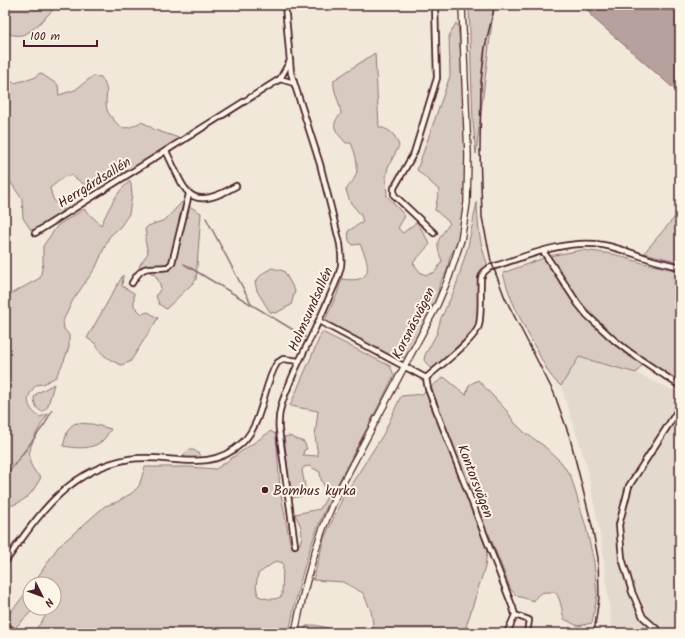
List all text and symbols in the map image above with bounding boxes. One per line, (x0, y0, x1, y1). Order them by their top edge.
scale bar (24, 22, 97, 48)
text: 100 m (30, 27, 61, 46)
street label: Herrgårdsallén (54, 152, 135, 214)
street label: Holmsundsallén (282, 264, 339, 355)
street label: Korsnäsvägen (386, 284, 441, 363)
street label: Kontorsvägen (451, 441, 499, 521)
place label: Bomhus kyrka (273, 480, 356, 502)
marker: Bomhus kyrka (260, 485, 270, 495)
north arrow (22, 576, 62, 616)
text: N (40, 593, 58, 611)

